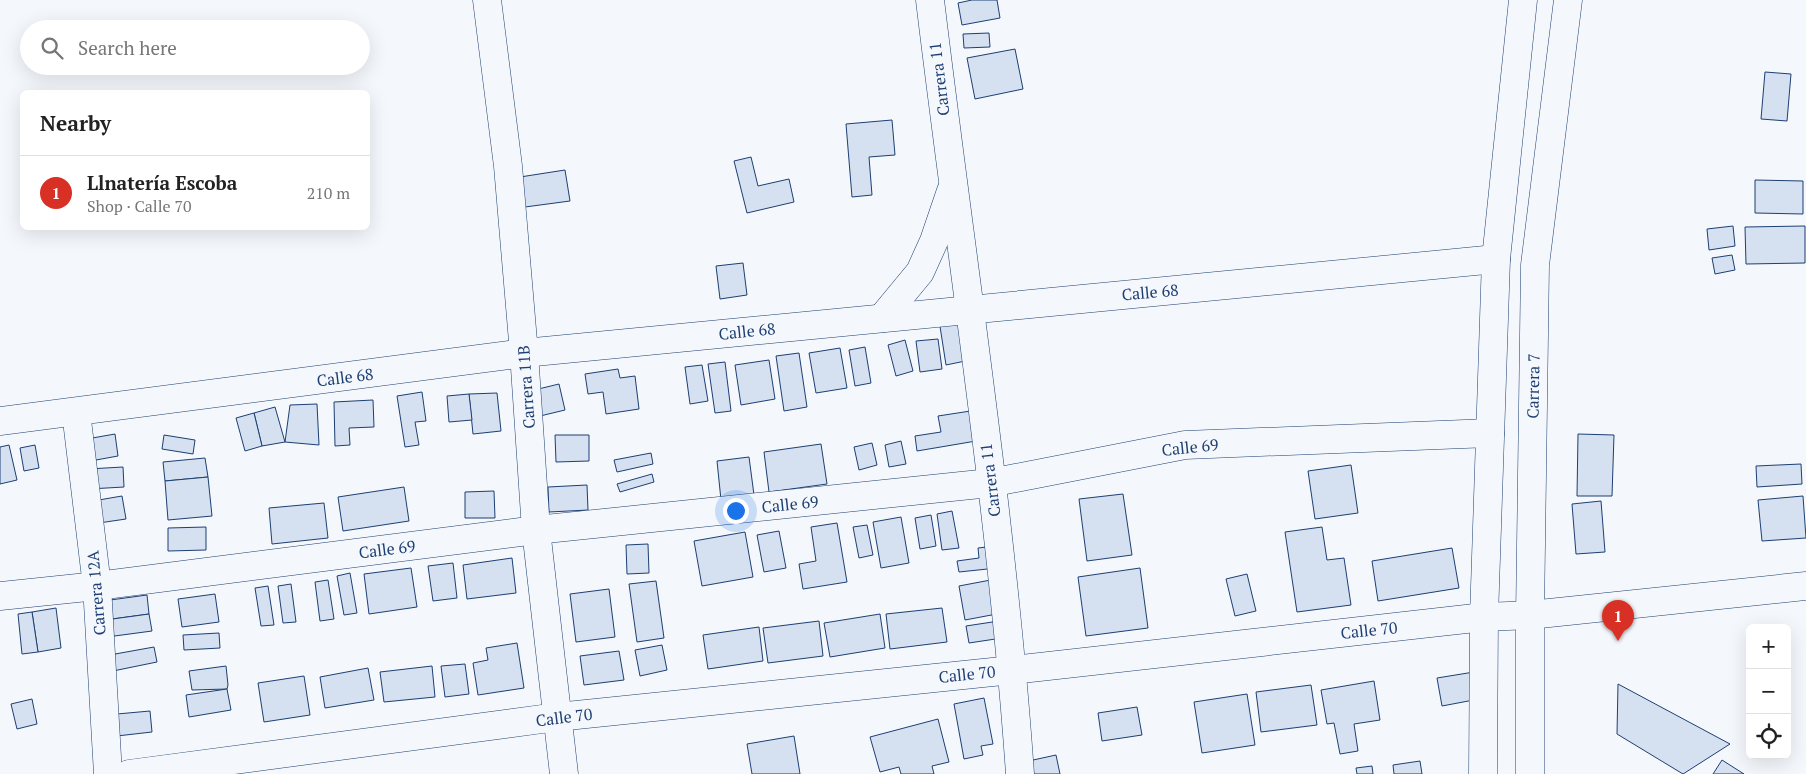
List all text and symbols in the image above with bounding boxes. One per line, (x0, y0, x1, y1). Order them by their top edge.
search box (20, 20, 370, 75)
icon: search (38, 34, 66, 62)
text: Search here (78, 35, 177, 60)
street label: Carrera 11 (924, 41, 954, 117)
text: Nearby (40, 109, 111, 137)
text: Llnatería Escoba (87, 170, 237, 195)
text: 1 (51, 182, 61, 204)
text: 210 m (307, 182, 350, 204)
text: Shop · Calle 70 (87, 195, 192, 217)
street label: Calle 68 (1121, 279, 1179, 305)
street label: Calle 68 (717, 317, 777, 345)
street label: Carrera 11B (512, 344, 540, 430)
street label: Carrera 7 (1521, 353, 1545, 419)
street label: Calle 68 (315, 363, 375, 391)
street label: Calle 69 (1160, 433, 1220, 461)
street label: Carrera 11 (975, 442, 1005, 518)
street label: Calle 69 (760, 490, 820, 518)
your location (723, 498, 749, 524)
street label: Calle 69 (357, 535, 417, 563)
street label: Carrera 12A (81, 550, 111, 636)
pin: 1 (1602, 600, 1634, 641)
street label: Calle 70 (1339, 616, 1399, 644)
map controls (1746, 624, 1791, 759)
button: + (1746, 624, 1791, 669)
street label: Calle 70 (937, 660, 997, 688)
button: − (1746, 669, 1791, 714)
street label: Calle 70 (534, 703, 594, 731)
button: locate (1746, 714, 1791, 759)

